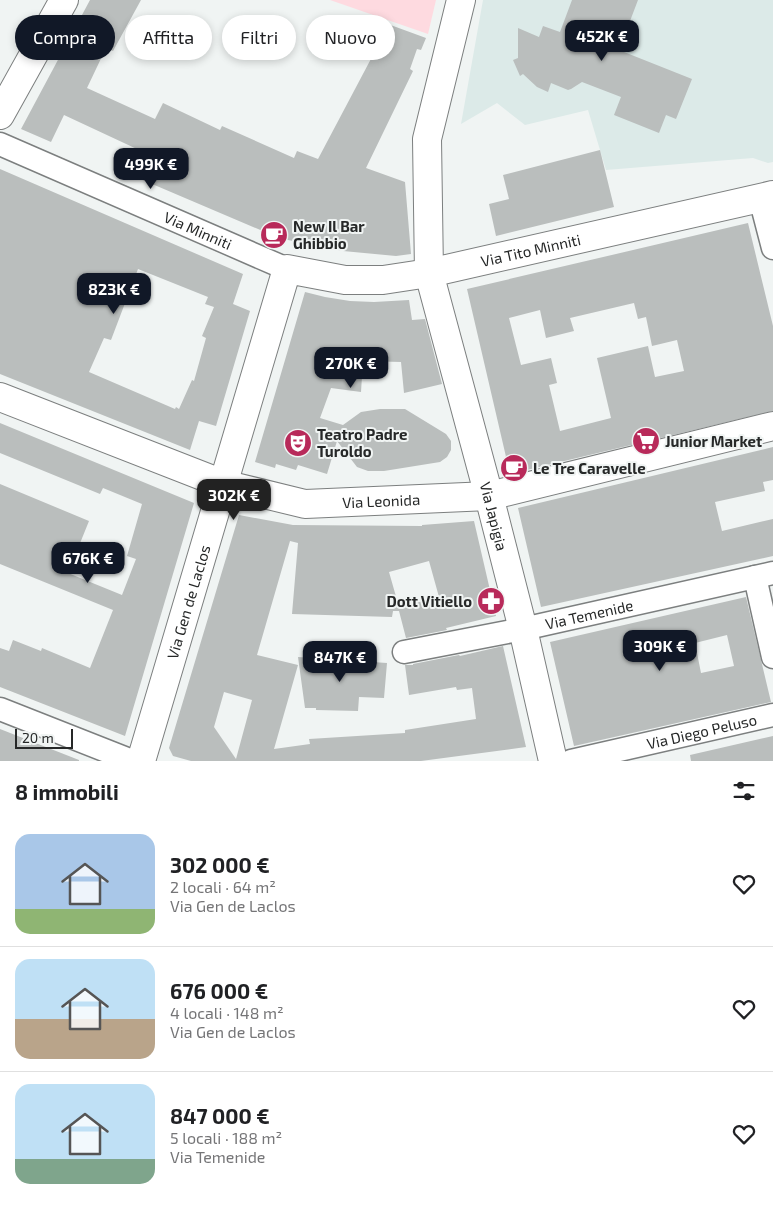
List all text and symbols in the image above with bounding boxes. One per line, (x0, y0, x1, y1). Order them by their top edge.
chip: Compra (15, 15, 115, 60)
chip: Affitta (125, 15, 212, 60)
chip: Filtri (222, 15, 296, 60)
chip: Nuovo (306, 15, 395, 60)
pin: 452K € (561, 20, 643, 62)
text: 452K € (576, 26, 628, 45)
pin: 499K € (110, 148, 192, 190)
text: 499K € (125, 154, 177, 173)
street label: Via Minniti (161, 208, 235, 253)
place label: New Il Bar Ghibbio (293, 217, 365, 252)
cafe icon: New Il Bar Ghibbio (259, 220, 289, 250)
street label: Via Tito Minniti (479, 230, 582, 270)
pin: 823K € (73, 272, 155, 315)
text: 823K € (88, 279, 140, 298)
pin: 270K € (310, 346, 392, 389)
text: 270K € (325, 353, 377, 372)
place label: Teatro Padre Turoldo (317, 425, 408, 460)
supermarket icon: Junior Market (631, 426, 661, 456)
theatre icon: Teatro Padre Turoldo (283, 428, 313, 458)
place label: Junior Market (665, 432, 762, 450)
cafe icon: Le Tre Caravelle (499, 453, 529, 483)
place label: Le Tre Caravelle (533, 459, 646, 477)
pin: 302K € (193, 478, 275, 521)
street label: Via Japigia (477, 480, 512, 553)
text: 302K € (208, 485, 260, 504)
street label: Via Leonida (342, 490, 421, 511)
pin: 676K € (47, 542, 129, 584)
street label: Via Gen de Laclos (163, 543, 214, 661)
text: 676K € (62, 548, 114, 567)
pharmacy icon: Dott Vitiello (476, 586, 506, 616)
place label: Dott Vitiello (387, 592, 472, 610)
street label: Via Temenide (543, 596, 635, 633)
pin: 309K € (619, 630, 701, 672)
text: 309K € (634, 636, 686, 655)
pin: 847K € (299, 640, 381, 683)
text: 847K € (314, 647, 366, 666)
street label: Via Diego Peluso (645, 710, 758, 753)
scale bar (15, 726, 72, 749)
text: 20 m (22, 729, 54, 746)
icon: filters (730, 777, 758, 805)
text: 8 immobili (15, 779, 119, 804)
text: 302 000 € (170, 852, 270, 877)
icon: home (55, 854, 115, 914)
icon: heart (730, 870, 758, 898)
text: 2 locali · 64 m² (170, 877, 276, 896)
text: Via Gen de Laclos (170, 896, 296, 915)
text: 676 000 € (170, 978, 268, 1003)
icon: home (55, 979, 115, 1039)
icon: heart (730, 995, 758, 1023)
text: 4 locali · 148 m² (170, 1003, 284, 1022)
text: Via Gen de Laclos (170, 1022, 296, 1041)
text: 847 000 € (170, 1103, 270, 1128)
icon: home (55, 1104, 115, 1164)
icon: heart (730, 1120, 758, 1148)
text: 5 locali · 188 m² (170, 1128, 282, 1147)
text: Via Temenide (170, 1147, 265, 1166)

